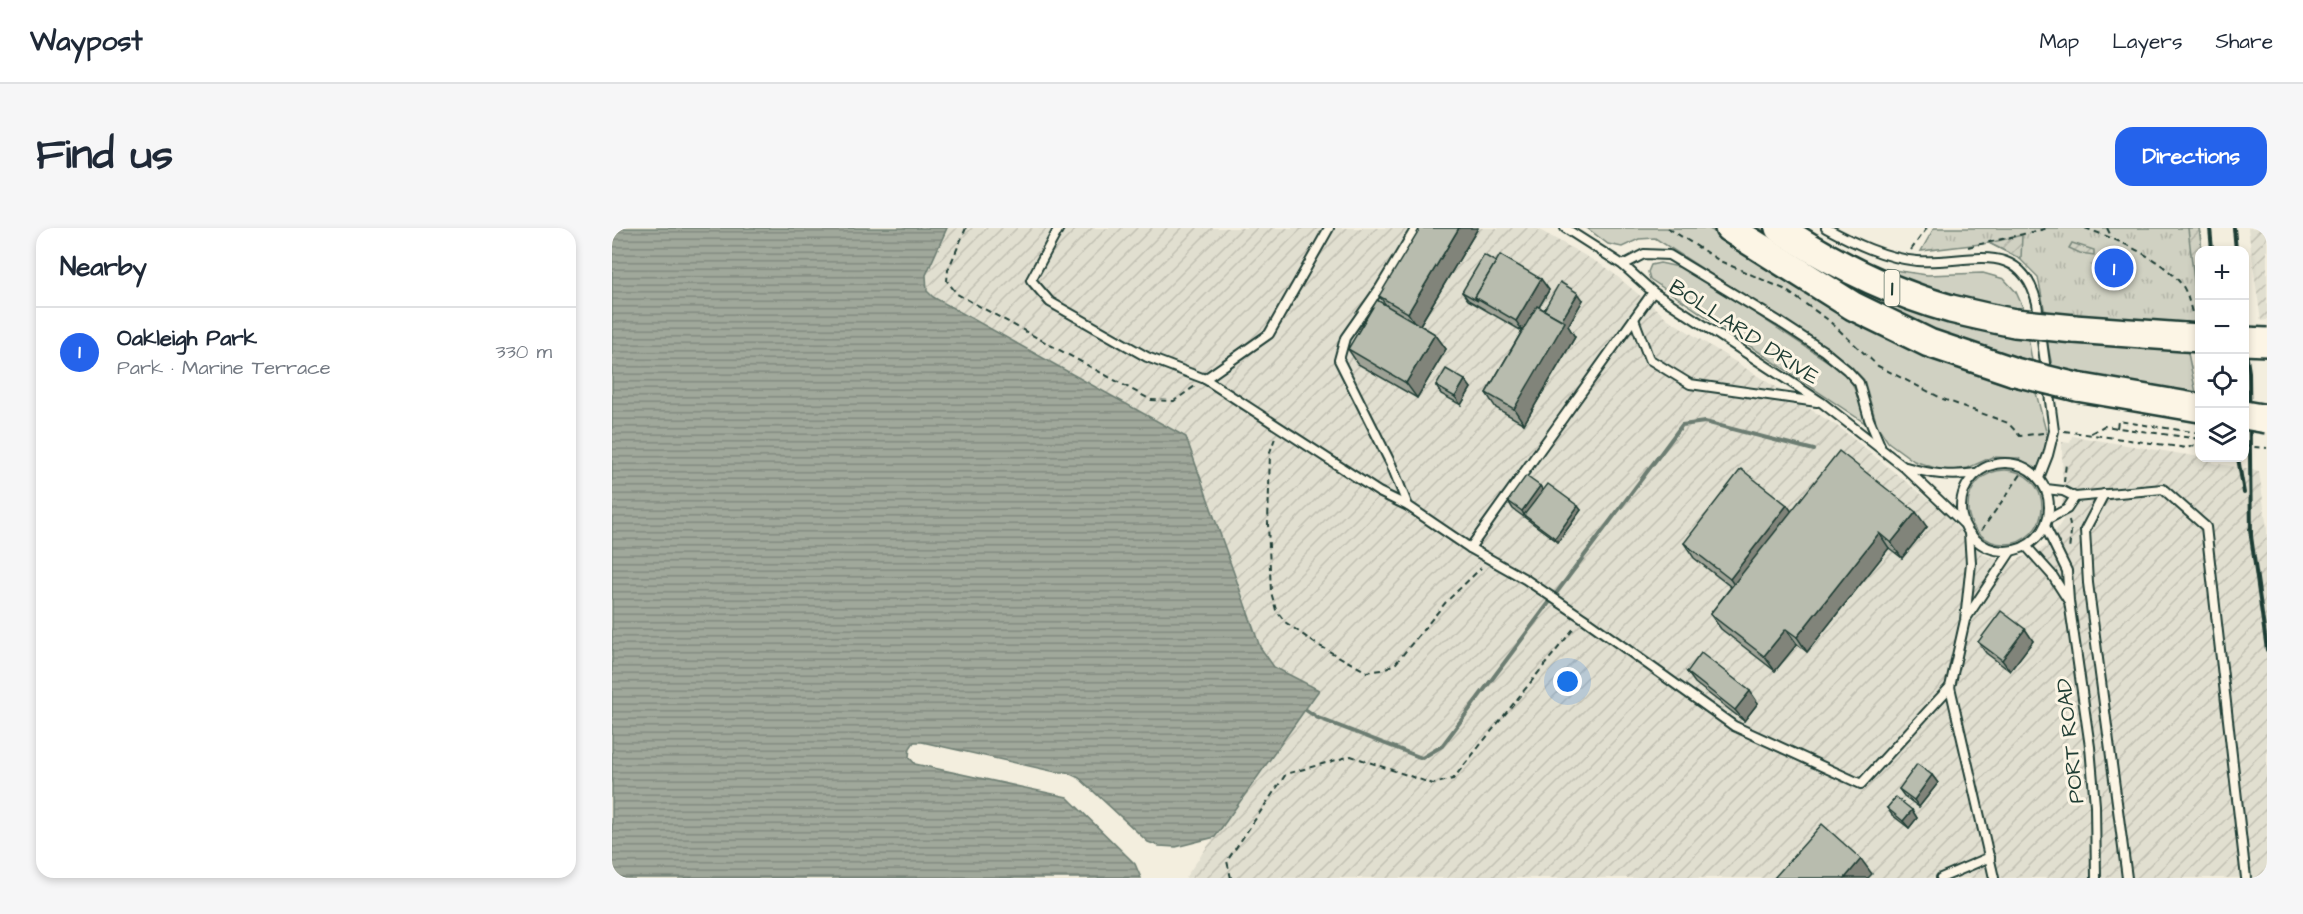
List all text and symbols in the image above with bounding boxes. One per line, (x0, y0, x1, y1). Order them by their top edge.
text: Waypost (30, 22, 143, 61)
text: Map (2039, 27, 2079, 56)
text: Layers (2112, 27, 2182, 56)
text: Share (2215, 27, 2273, 56)
text: Find us (36, 127, 173, 185)
button: Directions (2115, 127, 2267, 186)
pin: 1 (2094, 246, 2134, 291)
map controls (2195, 246, 2249, 462)
button: + (2195, 246, 2249, 300)
text: Nearby (60, 249, 147, 285)
road number: 1 (1884, 270, 1900, 306)
street label: BOLLARD DRIVE (1663, 272, 1826, 393)
button: − (2195, 300, 2249, 354)
text: Oakleigh Park (117, 323, 257, 354)
text: 1 (78, 338, 81, 366)
text: 330 m (495, 338, 552, 366)
text: Park · Marine Terrace (117, 354, 331, 382)
button: locate (2195, 354, 2249, 408)
button: layers (2195, 408, 2249, 462)
your location (1553, 667, 1582, 696)
street label: PORT ROAD (2049, 677, 2092, 805)

